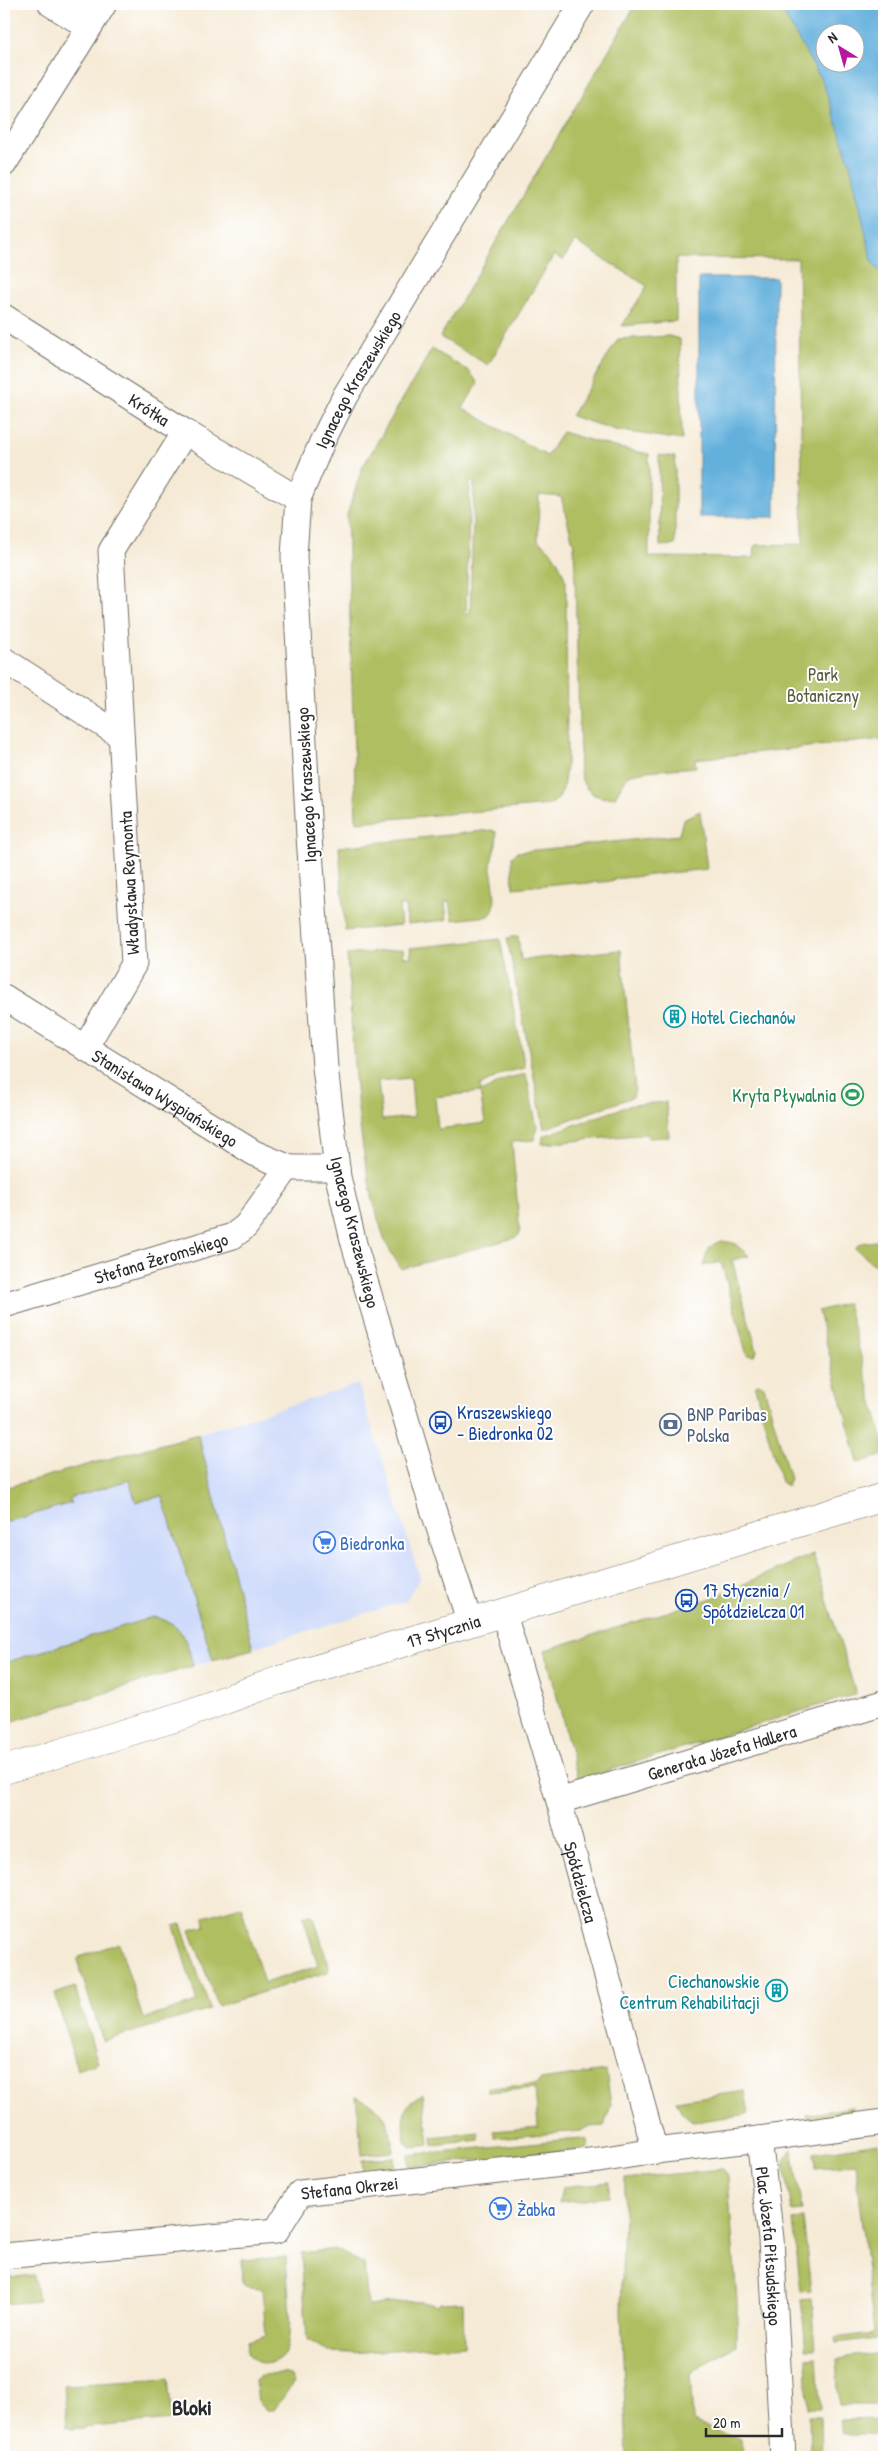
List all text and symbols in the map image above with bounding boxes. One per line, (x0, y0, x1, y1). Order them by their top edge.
north arrow (816, 22, 866, 72)
text: N (823, 27, 841, 47)
street label: Ignacego Kraszewskiego (308, 305, 407, 452)
street label: Krótka (124, 387, 175, 432)
park label: Park Botaniczny (787, 662, 860, 708)
street label: Ignacego Kraszewskiego (289, 707, 323, 863)
street label: Władysława Reymonta (113, 811, 145, 955)
building icon: Hotel Ciechanów (663, 1005, 687, 1029)
place label: Hotel Ciechanów (691, 1005, 795, 1030)
street label: Stanisława Wyspiańskiego (87, 1043, 243, 1153)
place label: Kryta Pływalnia (732, 1083, 836, 1108)
sports icon: Kryta Pływalnia (840, 1083, 864, 1107)
street label: Ignacego Kraszewskiego (324, 1154, 386, 1310)
street label: Stefana Żeromskiego (91, 1226, 231, 1290)
place label: Kraszewskiego - Biedronka 02 (457, 1400, 554, 1446)
place label: BNP Paribas Polska (687, 1402, 767, 1448)
bus stop icon: Kraszewskiego - Biedronka 02 (429, 1410, 453, 1434)
bank icon: BNP Paribas Polska (659, 1412, 683, 1436)
supermarket icon: Biedronka (312, 1531, 336, 1555)
place label: Biedronka (340, 1531, 404, 1556)
place label: 17 Stycznia / Spółdzielcza 01 (703, 1578, 804, 1624)
bus stop icon: 17 Stycznia / Spółdzielcza 01 (675, 1588, 699, 1612)
street label: 17 Stycznia (403, 1608, 483, 1654)
street label: Generała Józefa Hallera (644, 1718, 799, 1786)
street label: Spółdzielcza (558, 1839, 604, 1925)
place label: Ciechanowskie Centrum Rehabilitacji (619, 1969, 760, 2015)
building icon: Ciechanowskie Centrum Rehabilitacji (764, 1979, 788, 2003)
street label: Plac Józefa Piłsudskiego (750, 2165, 788, 2326)
street label: Stefana Okrzei (300, 2170, 400, 2205)
supermarket icon: Żabka (489, 2197, 513, 2221)
place label: Żabka (517, 2197, 555, 2222)
district label: Bloki (172, 2392, 212, 2422)
scale bar (706, 2406, 782, 2438)
text: 20 m (713, 2412, 740, 2433)

